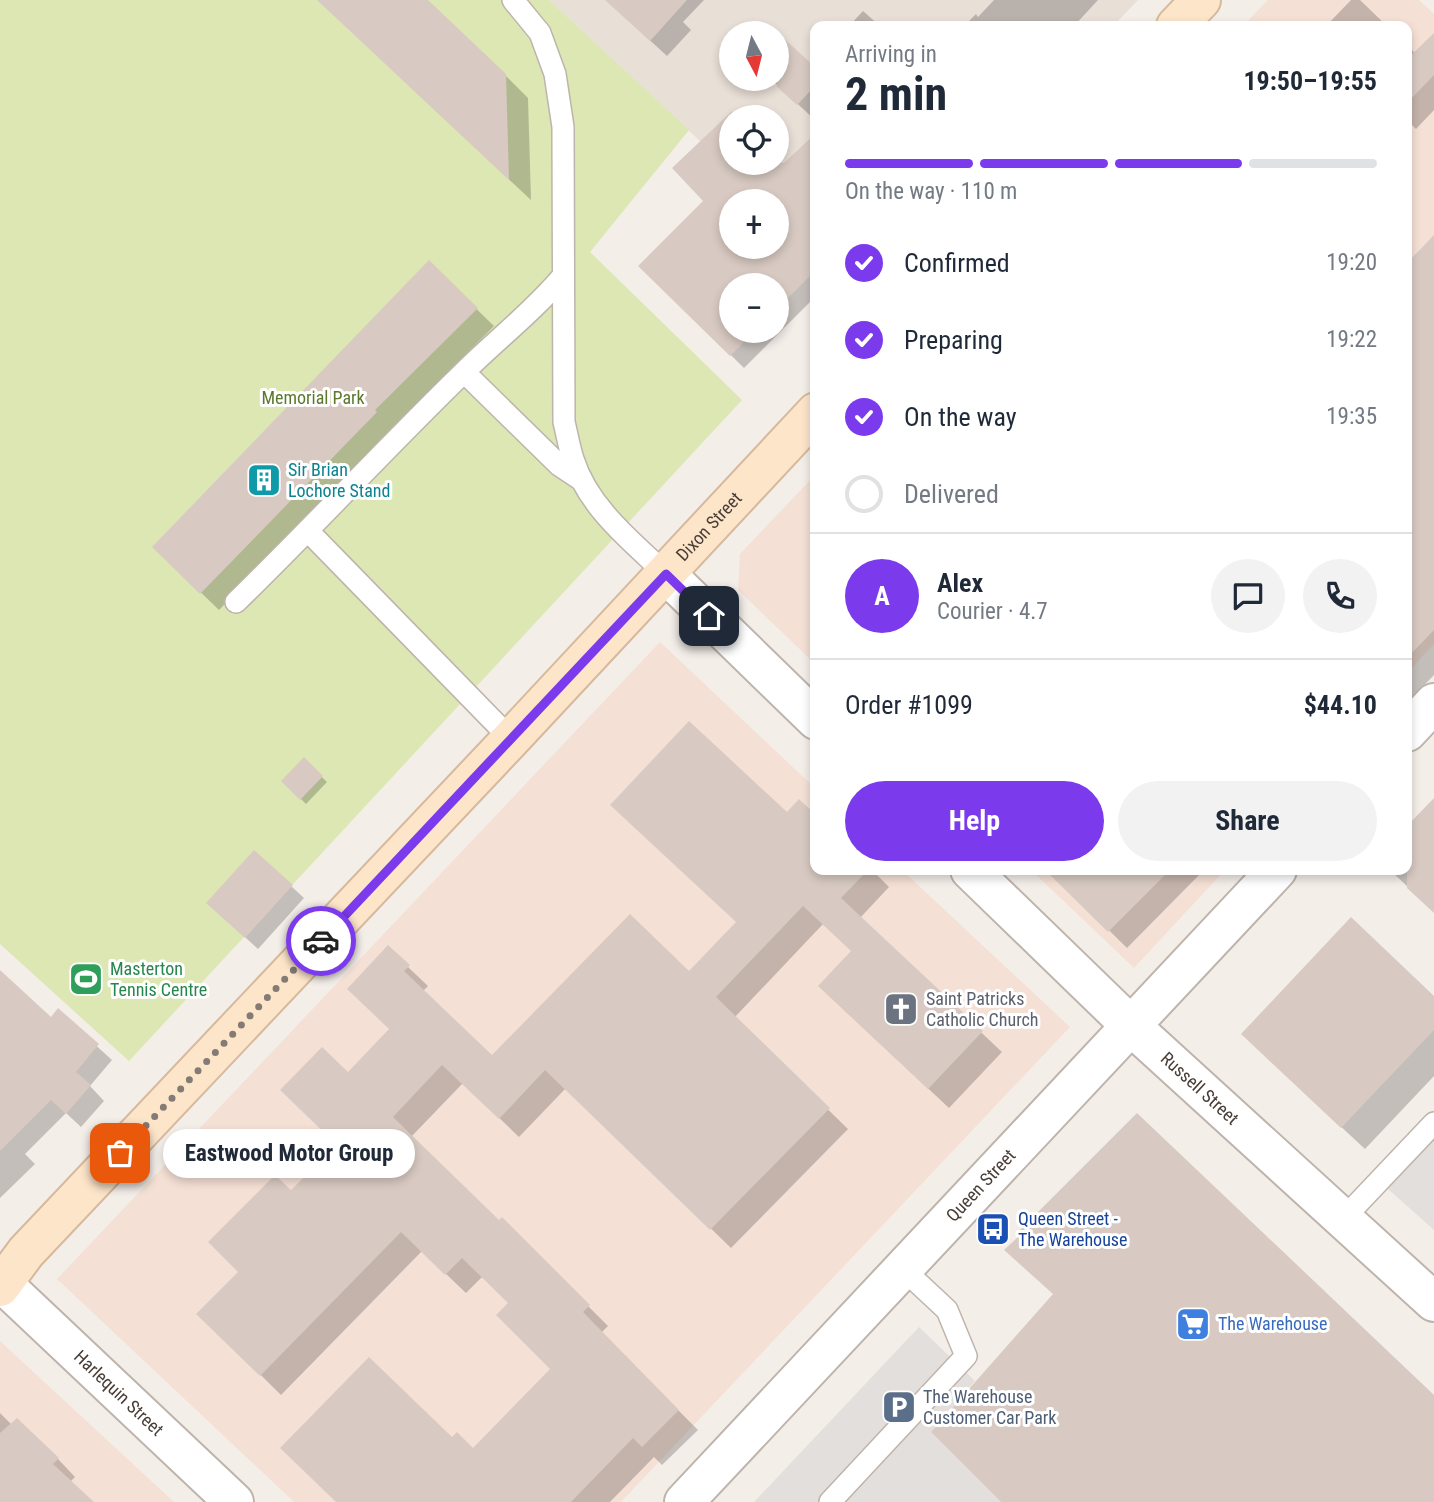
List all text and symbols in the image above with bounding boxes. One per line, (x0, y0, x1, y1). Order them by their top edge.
north arrow (719, 21, 789, 91)
map controls (719, 21, 789, 343)
text: Arriving in (845, 41, 937, 68)
text: 19:50–19:55 (1243, 66, 1377, 96)
text: 2 min (845, 67, 947, 121)
button: locate (719, 105, 789, 175)
text: On the way · 110 m (845, 178, 1017, 205)
button: + (719, 189, 789, 259)
icon: check (845, 244, 883, 282)
text: Confirmed (904, 248, 1010, 278)
text: 19:20 (1326, 249, 1377, 276)
button: − (719, 273, 789, 343)
icon: check (845, 321, 883, 359)
text: Preparing (904, 325, 1003, 355)
text: 19:22 (1326, 326, 1377, 353)
park label: Memorial Park (261, 387, 365, 408)
icon: check (845, 398, 883, 436)
text: On the way (904, 402, 1017, 432)
text: 19:35 (1326, 403, 1377, 430)
place label: Sir Brian Lochore Stand (288, 459, 390, 501)
building icon: Sir Brian Lochore Stand (245, 461, 283, 499)
text: Delivered (904, 479, 999, 509)
street label: Dixon Street (672, 488, 746, 565)
button: chat (1211, 559, 1285, 633)
button: phone (1303, 559, 1377, 633)
text: Alex (937, 568, 983, 598)
text: A (874, 581, 890, 611)
pin (679, 586, 739, 646)
icon: home (690, 597, 728, 635)
text: Courier · 4.7 (937, 598, 1048, 625)
text: Order #1099 (845, 690, 973, 720)
text: $44.10 (1304, 690, 1377, 720)
button: Help (845, 781, 1104, 861)
button: Share (1118, 781, 1377, 861)
courier (286, 906, 356, 976)
icon: car (302, 922, 340, 960)
place label: Masterton Tennis Centre (110, 958, 207, 1000)
sports icon: Masterton Tennis Centre (67, 960, 105, 998)
place label: Saint Patricks Catholic Church (926, 988, 1039, 1030)
church icon: Saint Patricks Catholic Church (882, 990, 920, 1028)
street label: Russell Street (1157, 1047, 1243, 1129)
pin (90, 1123, 150, 1183)
callout: Eastwood Motor Group (162, 1128, 414, 1178)
icon: bag (101, 1134, 139, 1172)
text: Eastwood Motor Group (185, 1140, 393, 1167)
street label: Queen Street (942, 1145, 1020, 1226)
place label: Queen Street - The Warehouse (1018, 1208, 1128, 1250)
bus stop icon: Queen Street - The Warehouse (974, 1210, 1012, 1248)
supermarket icon: The Warehouse (1174, 1305, 1212, 1343)
place label: The Warehouse (1218, 1313, 1328, 1334)
street label: Harlequin Street (70, 1346, 168, 1440)
place label: The Warehouse Customer Car Park (923, 1386, 1056, 1428)
parking icon: The Warehouse Customer Car Park (880, 1388, 918, 1426)

